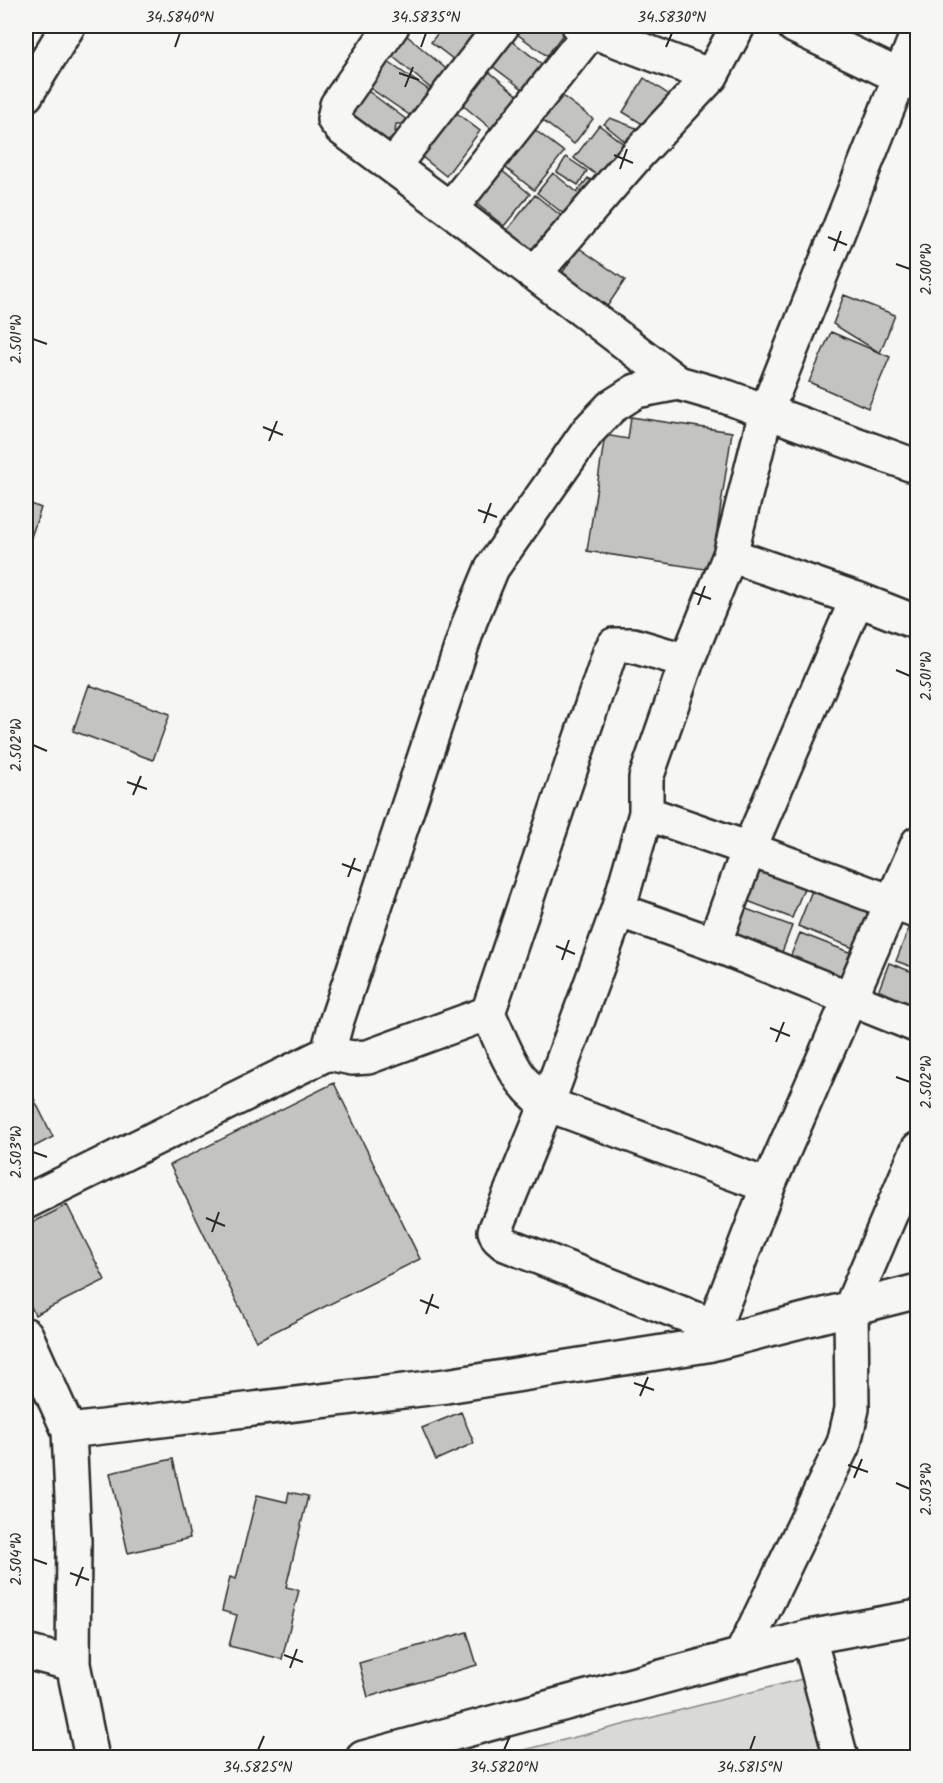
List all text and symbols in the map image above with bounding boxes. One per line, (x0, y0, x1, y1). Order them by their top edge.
text: 34.5840°N (146, 6, 214, 30)
text: 34.5835°N (391, 6, 461, 30)
text: 34.5830°N (638, 6, 706, 30)
text: 2.500°W (915, 243, 939, 295)
text: 2.501°W (5, 314, 29, 364)
text: 2.501°W (915, 651, 939, 701)
text: 2.502°W (5, 718, 29, 772)
text: 2.502°W (915, 1055, 939, 1109)
text: 2.503°W (5, 1125, 29, 1179)
text: 2.503°W (915, 1462, 939, 1516)
text: 2.504°W (5, 1532, 29, 1585)
text: 34.5825°N (223, 1756, 293, 1780)
text: 34.5820°N (470, 1756, 538, 1780)
text: 34.5815°N (717, 1756, 783, 1780)

